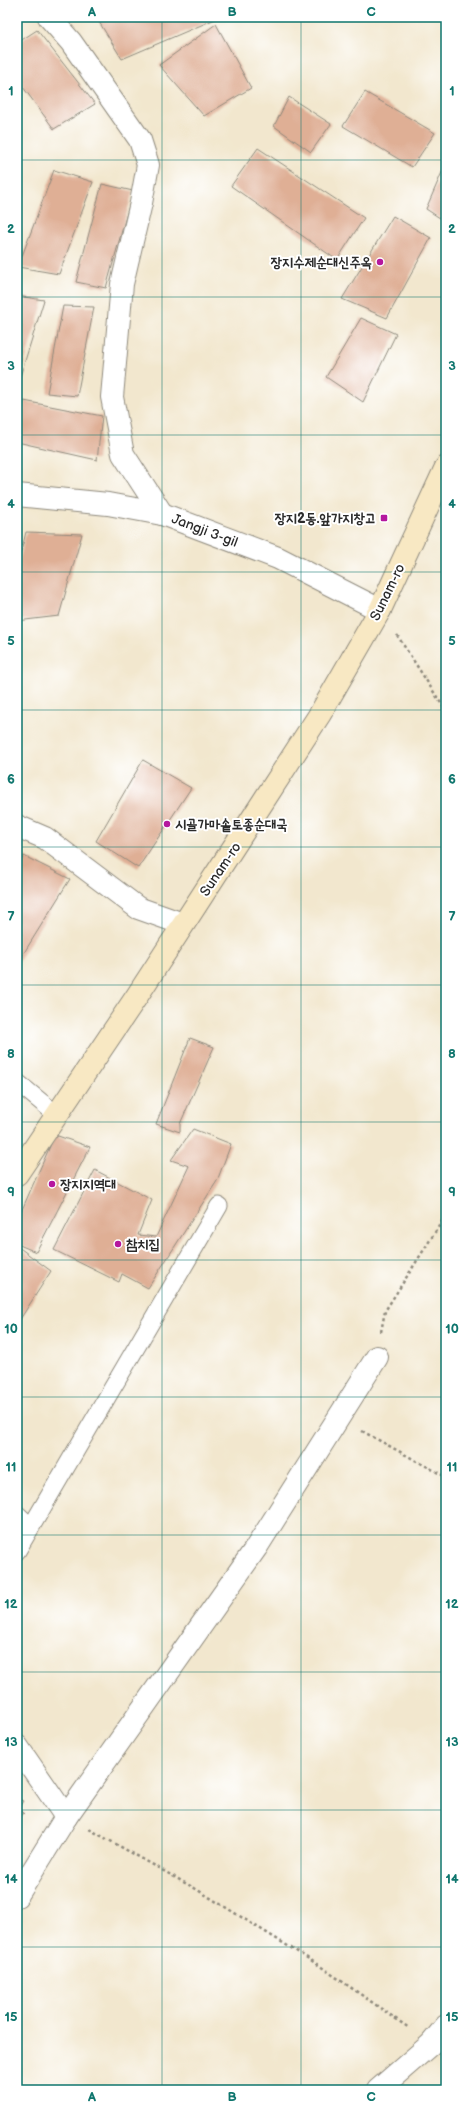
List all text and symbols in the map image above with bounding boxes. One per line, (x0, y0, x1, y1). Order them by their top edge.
text: A (87, 4, 96, 20)
text: B (227, 4, 237, 20)
text: C (366, 4, 376, 20)
text: 1 (8, 83, 14, 99)
text: 1 (449, 83, 455, 99)
text: 2 (7, 221, 15, 237)
text: 2 (448, 221, 456, 237)
place label: 장지수제순대신주옥 (271, 254, 372, 271)
marker: 장지수제순대신주옥 (375, 257, 385, 267)
text: 3 (7, 358, 15, 374)
text: 3 (448, 358, 456, 374)
text: 4 (7, 496, 15, 512)
text: 4 (448, 496, 456, 512)
street label: Jangji 3-gil (169, 510, 240, 551)
place label: 장지2동.앞가지창고 (274, 510, 376, 527)
marker: 장지2동.앞가지창고 (379, 513, 389, 523)
street label: Sunam-ro (366, 561, 409, 624)
text: 5 (7, 633, 15, 649)
text: 5 (448, 633, 456, 649)
text: 6 (7, 771, 15, 787)
text: 6 (448, 771, 456, 787)
place label: 시골가마솥토종순대국 (175, 816, 288, 833)
marker: 시골가마솥토종순대국 (162, 819, 172, 829)
street label: Sunam-ro (196, 839, 245, 900)
text: 7 (7, 909, 15, 925)
text: 7 (448, 909, 456, 925)
text: 8 (7, 1046, 15, 1062)
text: 8 (448, 1046, 456, 1062)
place label: 장지지역대 (60, 1176, 116, 1193)
marker: 장지지역대 (47, 1179, 57, 1189)
text: 9 (7, 1184, 15, 1200)
text: 9 (448, 1184, 456, 1200)
place label: 참치집 (126, 1236, 160, 1253)
marker: 참치집 (113, 1239, 123, 1249)
text: 10 (4, 1321, 18, 1337)
text: 10 (445, 1321, 459, 1337)
text: 11 (6, 1459, 16, 1475)
text: 11 (447, 1459, 457, 1475)
text: 12 (4, 1596, 18, 1612)
text: 12 (445, 1596, 459, 1612)
text: 13 (4, 1734, 18, 1750)
text: 13 (445, 1734, 459, 1750)
text: 14 (4, 1871, 18, 1887)
text: 14 (445, 1871, 459, 1887)
text: 15 (5, 2009, 18, 2025)
text: 15 (446, 2009, 459, 2025)
text: A (87, 2089, 96, 2105)
text: B (227, 2089, 237, 2105)
text: C (366, 2089, 376, 2105)

